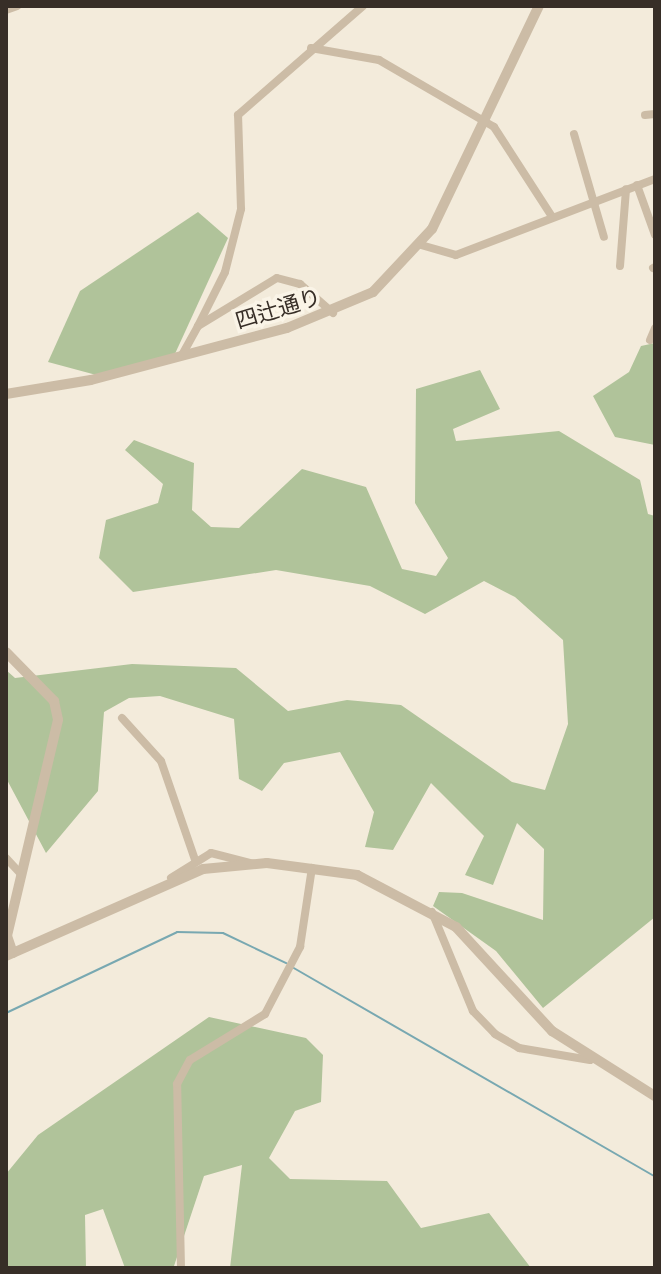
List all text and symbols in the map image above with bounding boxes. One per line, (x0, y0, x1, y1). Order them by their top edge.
street label: 四辻通り (232, 283, 324, 333)

